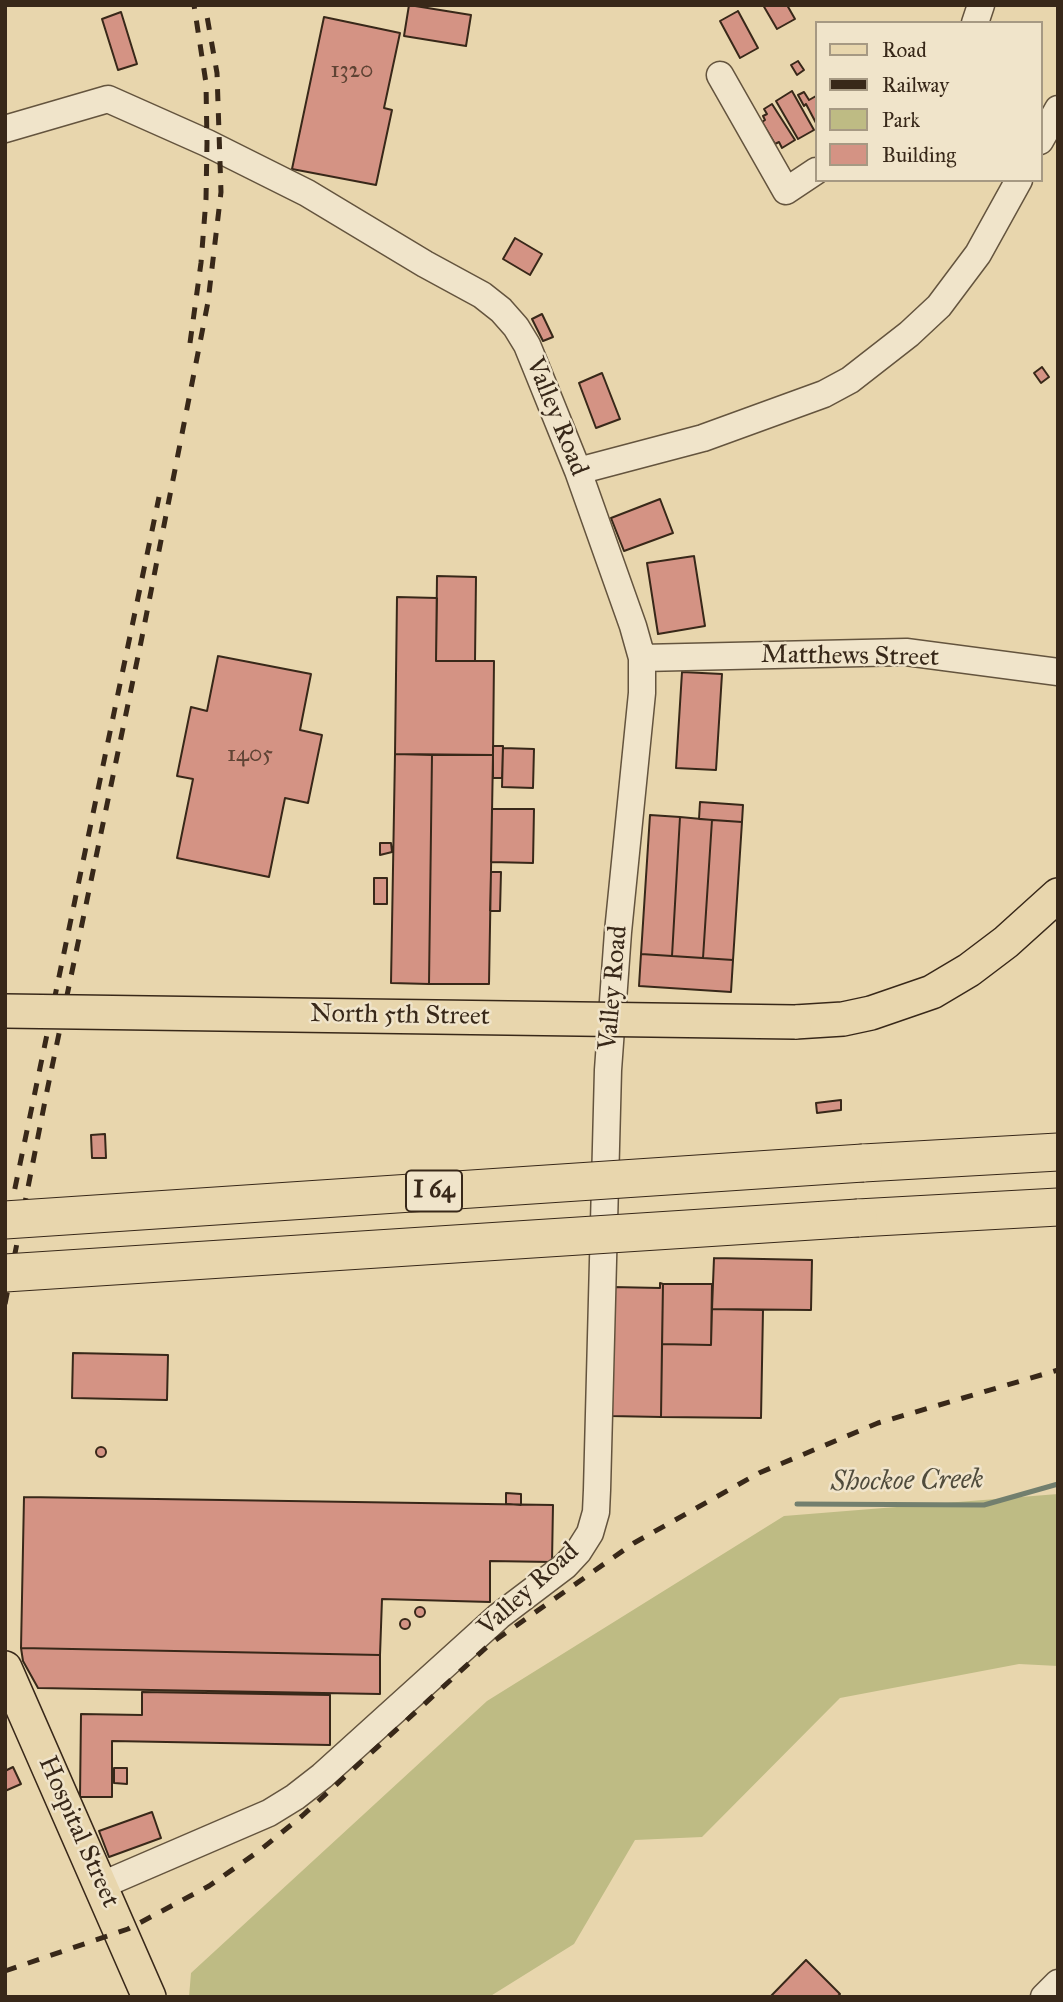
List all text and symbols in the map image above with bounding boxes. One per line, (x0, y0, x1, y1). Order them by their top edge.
legend (814, 21, 1042, 182)
text: Road (882, 37, 927, 63)
house number: 1320 (330, 57, 374, 85)
text: Railway (882, 72, 949, 98)
text: Park (882, 107, 920, 133)
text: Building (882, 142, 956, 168)
street label: Valley Road (518, 353, 594, 481)
street label: Matthews Street (761, 640, 939, 674)
house number: 1405 (227, 741, 273, 769)
street label: Valley Road (593, 924, 635, 1052)
street label: North 5th Street (310, 999, 490, 1033)
road number: I 64 (406, 1170, 462, 1212)
water label: Shockoe Creek (830, 1464, 984, 1500)
street label: Valley Road (472, 1537, 586, 1643)
street label: Hospital Street (31, 1751, 125, 1913)

